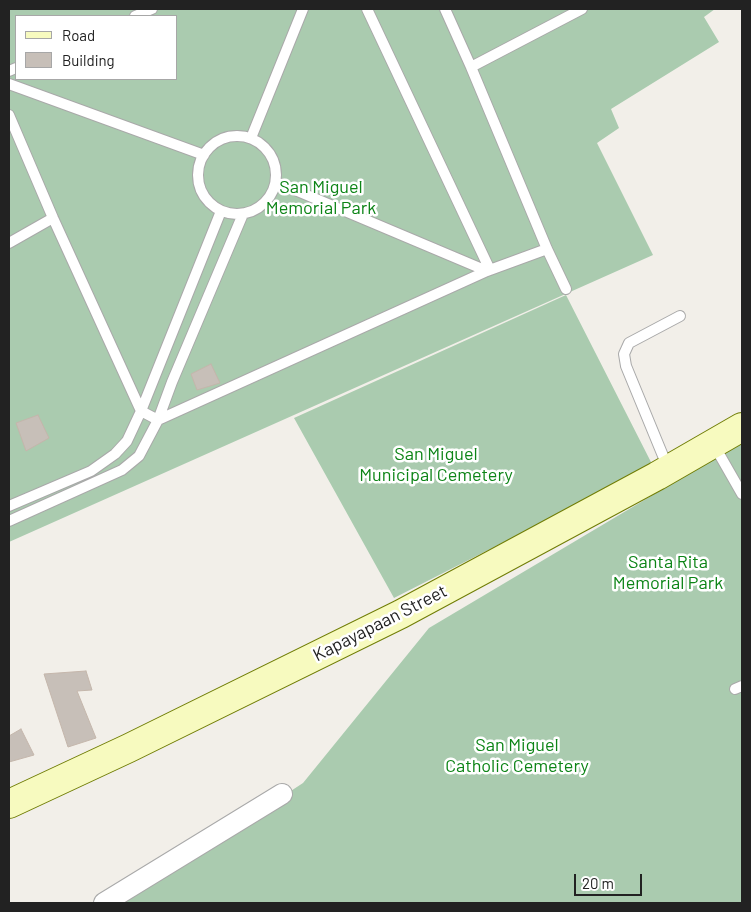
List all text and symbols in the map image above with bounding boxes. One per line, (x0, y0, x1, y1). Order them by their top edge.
legend (15, 15, 178, 80)
text: Road (62, 26, 95, 44)
text: Building (62, 51, 115, 69)
park label: San Miguel Memorial Park (266, 176, 376, 218)
park label: San Miguel Municipal Cemetery (359, 443, 513, 486)
park label: Santa Rita Memorial Park (613, 551, 723, 594)
street label: Kapayapaan Street (309, 580, 451, 666)
park label: San Miguel Catholic Cemetery (445, 734, 589, 776)
scale bar (576, 864, 644, 896)
text: 20 m (582, 874, 614, 892)

